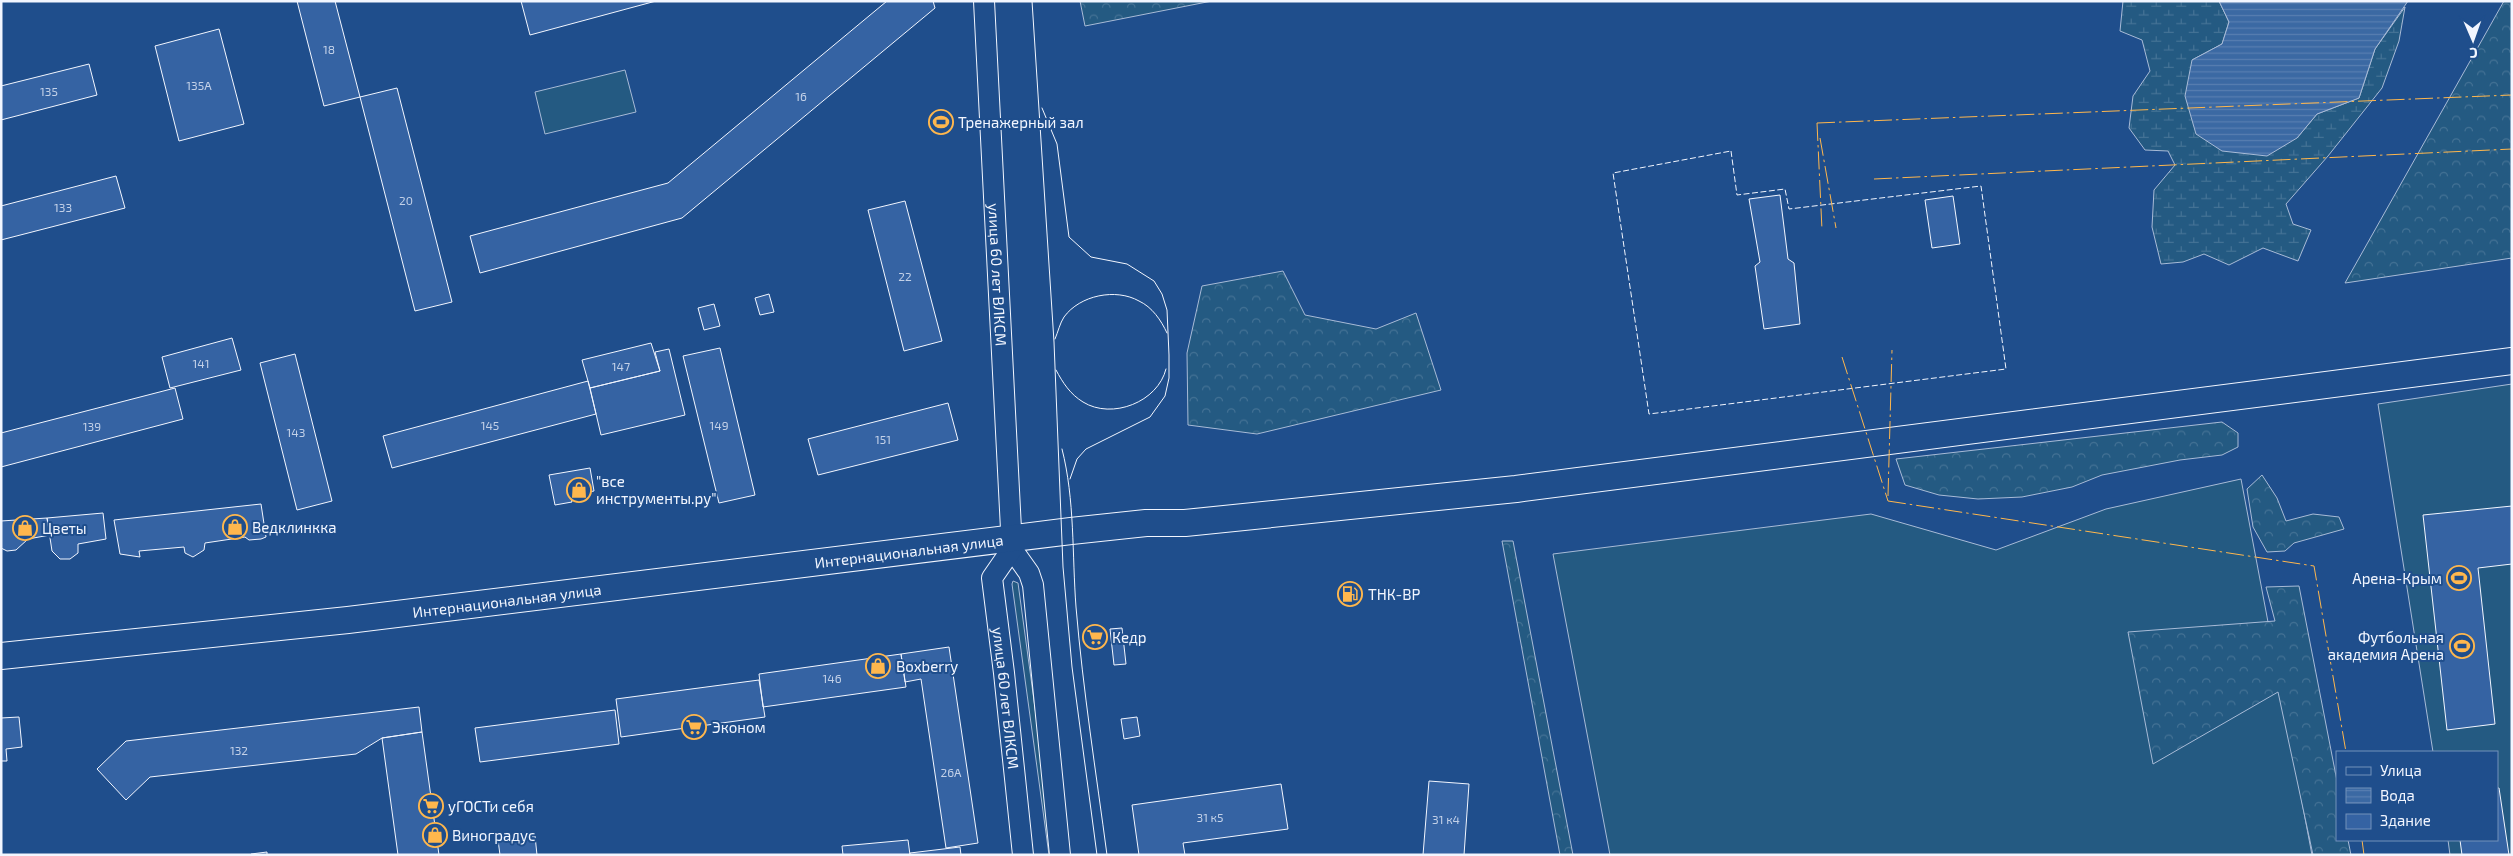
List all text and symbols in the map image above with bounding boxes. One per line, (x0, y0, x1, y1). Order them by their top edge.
north arrow (2448, 15, 2498, 65)
house number: 18 (323, 42, 335, 56)
text: С (2469, 45, 2478, 62)
house number: 135А (186, 78, 212, 92)
house number: 135 (40, 84, 58, 98)
house number: 16 (795, 89, 807, 103)
sports icon: Тренажерный зал (928, 109, 954, 135)
place label: Тренажерный зал (958, 113, 1084, 131)
house number: 20 (399, 193, 413, 207)
house number: 133 (54, 200, 72, 214)
street label: улица 60 лет ВЛКСМ (984, 203, 1011, 346)
house number: 22 (898, 269, 912, 283)
house number: 141 (193, 356, 209, 370)
house number: 147 (612, 359, 630, 373)
house number: 145 (481, 418, 499, 432)
house number: 149 (709, 418, 729, 432)
house number: 139 (83, 419, 101, 433)
house number: 143 (287, 425, 305, 439)
house number: 151 (875, 432, 891, 446)
place label: "все инструменты.ру" (596, 472, 716, 508)
shop icon: "все инструменты.ру" (566, 477, 592, 503)
shop icon: Ведклинкка (222, 514, 248, 540)
shop icon: Цветы (12, 515, 38, 541)
place label: Ведклинкка (252, 518, 336, 536)
place label: Цветы (42, 519, 87, 537)
street label: Интернациональная улица (813, 530, 1004, 572)
sports icon: Арена-Крым (2446, 565, 2472, 591)
place label: Арена-Крым (2352, 569, 2442, 587)
street label: Интернациональная улица (411, 580, 602, 621)
fuel station icon: ТНК-ВР (1337, 581, 1363, 607)
place label: ТНК-ВР (1368, 585, 1421, 603)
supermarket icon: Кедр (1082, 624, 1108, 650)
street label: улица 60 лет ВЛКСМ (988, 626, 1023, 770)
place label: Кедр (1112, 628, 1146, 646)
place label: Футбольная академия Арена (2328, 628, 2444, 663)
sports icon: Футбольная академия Арена (2449, 633, 2475, 659)
shop icon: Boxberry (865, 653, 891, 679)
place label: Boxberry (896, 657, 958, 675)
house number: 146 (822, 671, 842, 685)
supermarket icon: Эконом (681, 714, 707, 740)
place label: Эконом (712, 718, 766, 736)
house number: 132 (230, 743, 248, 757)
legend (2336, 751, 2498, 841)
text: Улица (2380, 761, 2422, 779)
house number: 26А (940, 765, 962, 779)
text: Вода (2380, 786, 2415, 804)
supermarket icon: уГОСТи себя (418, 793, 444, 819)
place label: уГОСТи себя (448, 797, 534, 816)
house number: 31 к5 (1197, 810, 1224, 824)
text: Здание (2380, 811, 2431, 829)
house number: 31 к4 (1432, 812, 1460, 826)
shop icon: Виноградус (422, 822, 448, 848)
place label: Виноградус (452, 826, 535, 845)

